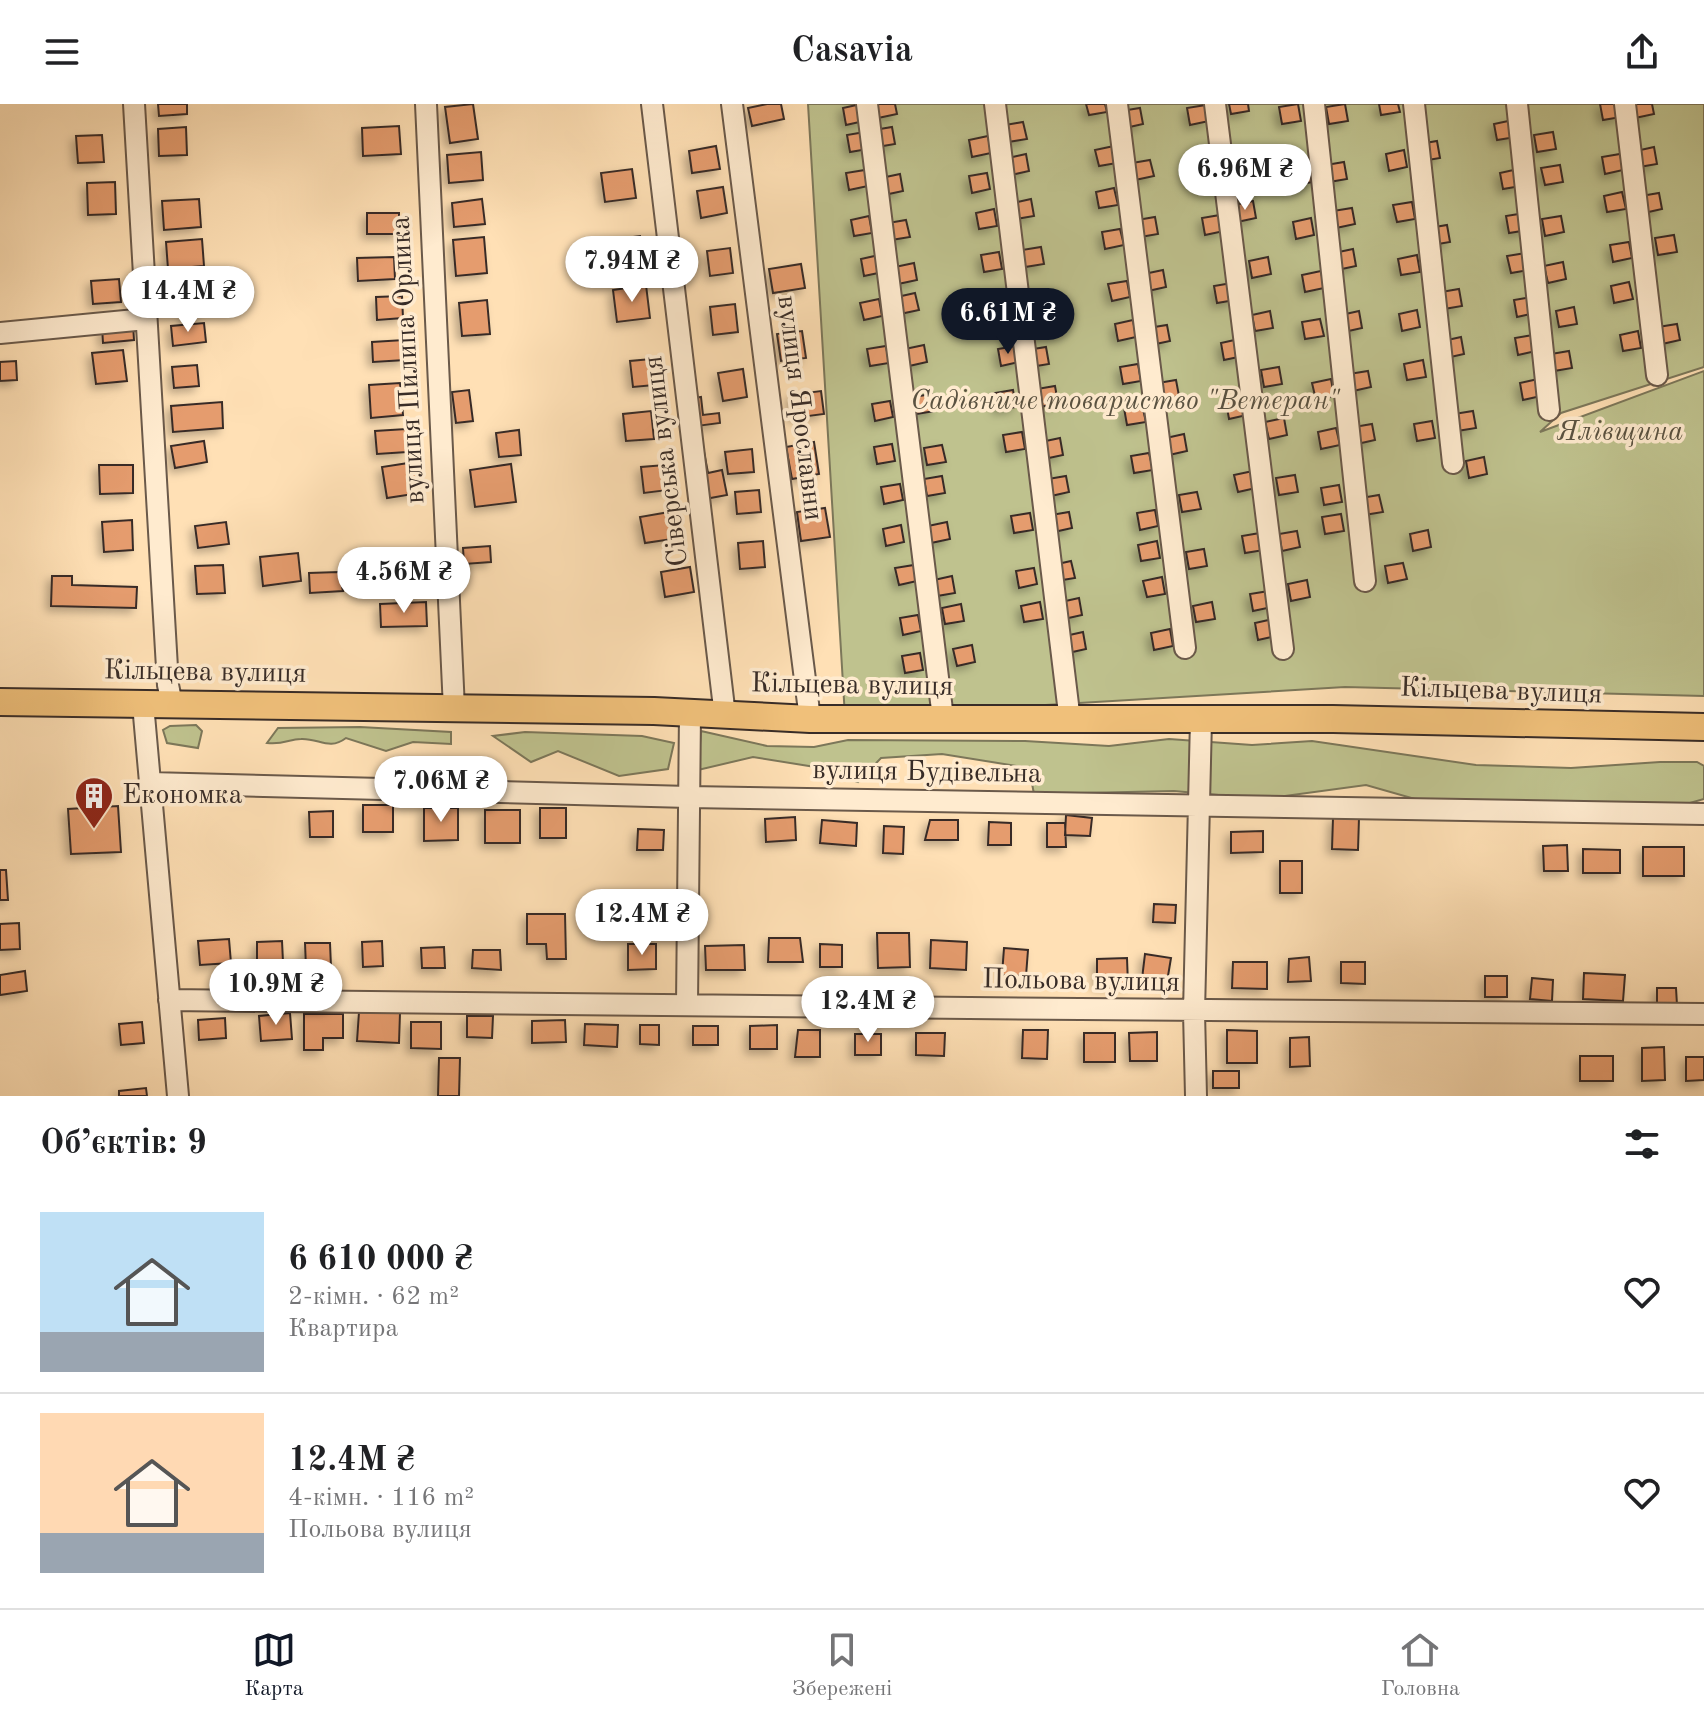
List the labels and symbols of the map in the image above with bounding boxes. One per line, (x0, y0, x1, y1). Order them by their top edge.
pin: 6.96M ₴ (1171, 144, 1319, 212)
street label: вулиця Пилипа Орлика (387, 215, 431, 505)
pin: 7.94M ₴ (558, 236, 706, 304)
pin: 14.4M ₴ (114, 266, 262, 334)
pin: 6.61M ₴ (934, 288, 1082, 356)
street label: вулиця Ярославни (771, 294, 827, 522)
street label: Сіверська вулиця (640, 354, 694, 568)
park label: Садівниче товариство "Ветеран" (910, 388, 1341, 416)
park label: Ялівщина (1557, 419, 1683, 447)
pin: 4.56M ₴ (330, 547, 478, 615)
street label: Кільцева вулиця (103, 657, 307, 689)
street label: Кільцева вулиця (750, 670, 954, 702)
street label: Кільцева вулиця (1399, 674, 1603, 710)
pin: 7.06M ₴ (367, 756, 515, 824)
street label: вулиця Будівельна (812, 757, 1042, 789)
building icon: Економка (73, 775, 115, 830)
place label: Економка (122, 782, 243, 810)
pin: 12.4M ₴ (568, 889, 716, 957)
pin: 10.9M ₴ (202, 959, 350, 1027)
street label: Польова вулиця (982, 966, 1180, 998)
pin: 12.4M ₴ (794, 976, 942, 1044)

